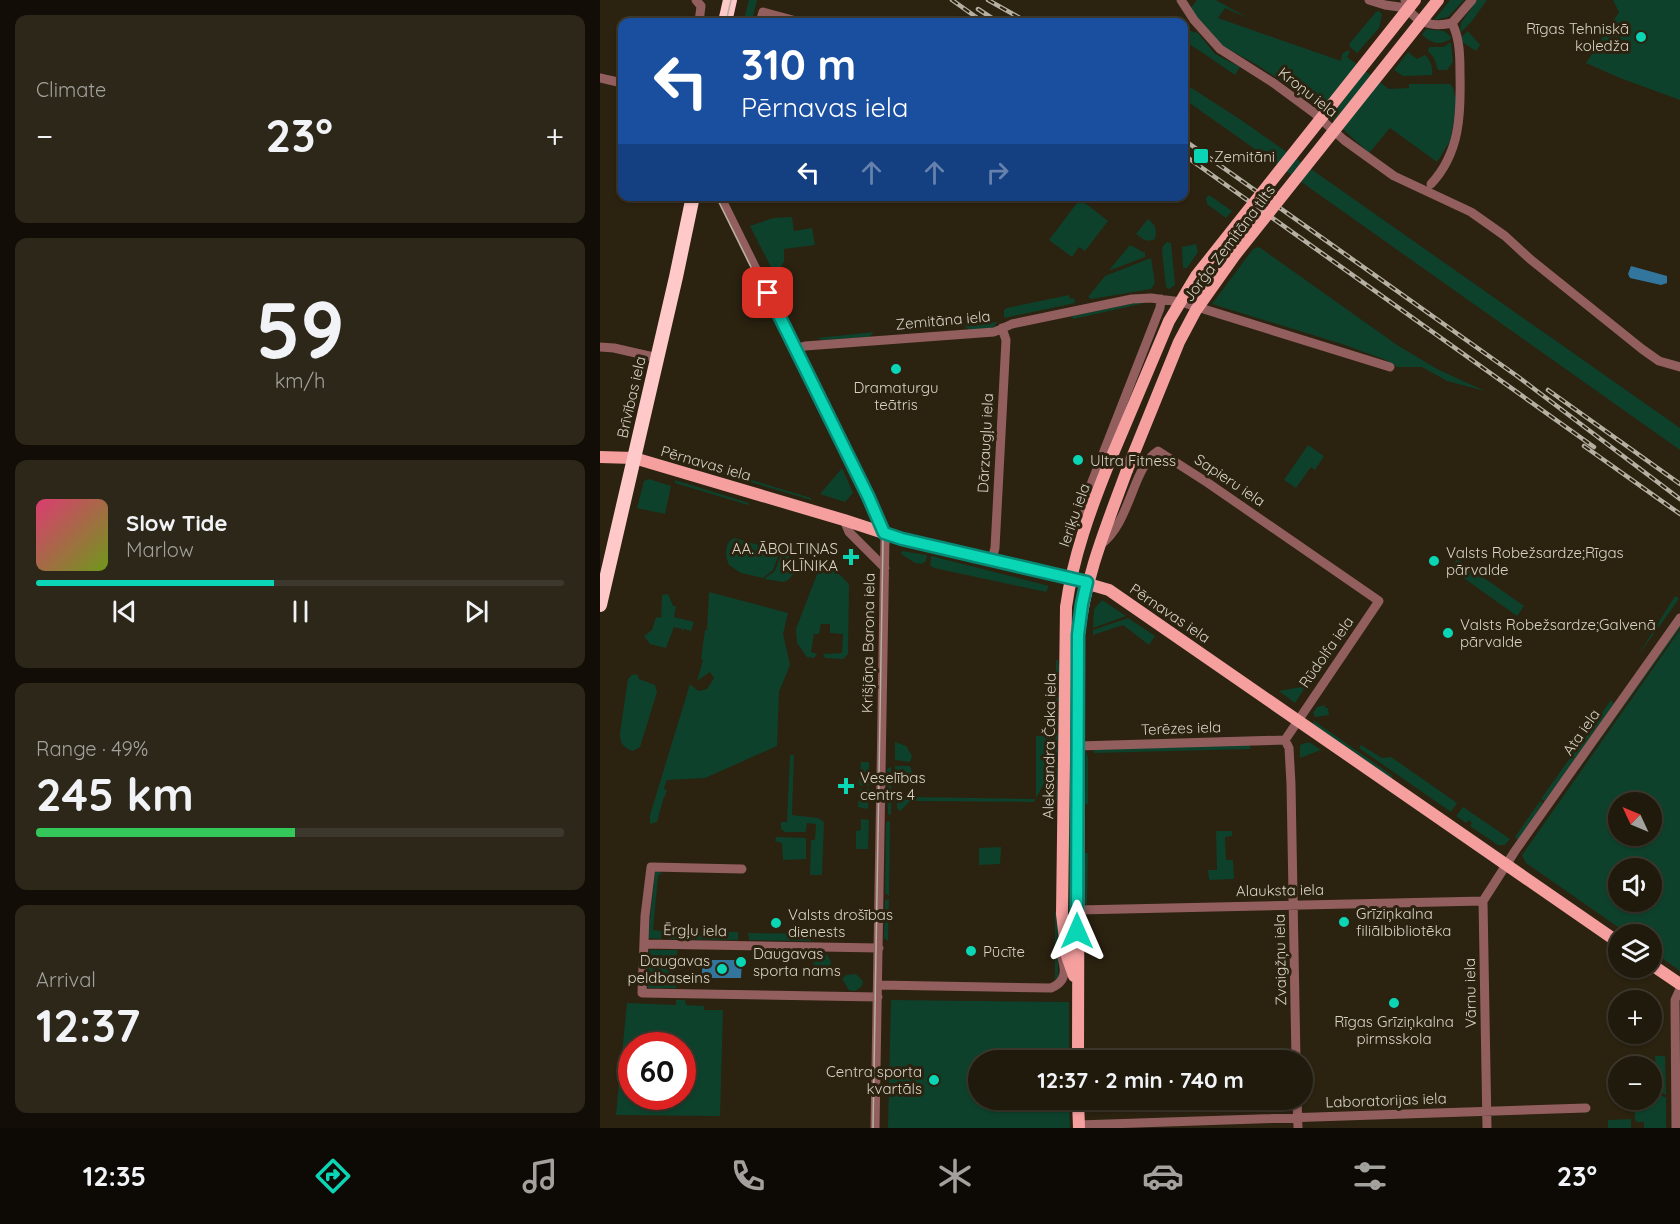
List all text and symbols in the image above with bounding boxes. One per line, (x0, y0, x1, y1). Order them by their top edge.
place label: Rīgas Tehniskā koledža (1526, 19, 1629, 55)
marker: Rīgas Tehniskā koledža (1634, 30, 1648, 44)
text: 310 m (741, 38, 856, 91)
icon: left (642, 42, 720, 120)
street label: Kroņu iela (1275, 63, 1341, 121)
text: Climate (36, 77, 106, 102)
text: Pērnavas iela (741, 90, 908, 124)
text: 23° (266, 107, 333, 163)
text: − (36, 115, 53, 156)
text: + (545, 115, 564, 156)
marker: Zemitāni (1192, 147, 1210, 165)
place label: Zemitāni (1214, 147, 1275, 166)
icon: left (792, 156, 825, 189)
icon: ahead (855, 156, 888, 189)
icon: ahead (918, 156, 951, 189)
icon: right (981, 156, 1014, 189)
street label: Jorģa Zemitāna tilts (1179, 181, 1279, 305)
pin (742, 267, 793, 318)
icon: arrive (751, 276, 784, 309)
text: 59 (255, 280, 345, 378)
street label: Zemitāna iela (895, 306, 991, 334)
street label: Brīvības iela (612, 354, 650, 440)
marker: Dramaturgu teātris (889, 362, 903, 376)
text: km/h (275, 368, 325, 393)
place label: Dramaturgu teātris (853, 378, 939, 414)
street label: Dārzaugļu iela (973, 393, 997, 493)
street label: Pērnavas iela (659, 441, 753, 485)
street label: Sapieru iela (1191, 449, 1269, 511)
place label: Ultra Fitness (1090, 451, 1176, 470)
marker: Ultra Fitness (1071, 453, 1085, 467)
street label: Ieriķu iela (1054, 481, 1094, 549)
text: Slow Tide (126, 509, 227, 537)
text: Marlow (126, 537, 194, 562)
place label: AA. ĀBOLTIŅAS KLĪNIKA (732, 539, 838, 575)
place label: Valsts Robežsardze;Rīgas pārvalde (1446, 543, 1624, 579)
marker: AA. ĀBOLTIŅAS KLĪNIKA (842, 548, 860, 566)
marker: Valsts Robežsardze;Rīgas pārvalde (1427, 554, 1441, 568)
street label: Krišjāņa Barona iela (857, 573, 879, 713)
street label: Pērnavas iela (1126, 579, 1214, 647)
icon: previous (108, 595, 141, 628)
icon: pause (284, 595, 317, 628)
icon: next (460, 595, 493, 628)
street label: Rūdolfa iela (1294, 613, 1358, 691)
place label: Valsts Robežsardze;Galvenā pārvalde (1460, 615, 1656, 651)
marker: Valsts Robežsardze;Galvenā pārvalde (1441, 626, 1455, 640)
street label: Aleksandra Čaka iela (1038, 673, 1060, 819)
street label: Ata iela (1558, 705, 1604, 759)
street label: Terēzes iela (1140, 717, 1222, 739)
text: Range · 49% (36, 736, 148, 761)
text: 245 km (36, 766, 194, 822)
place label: Veselības centrs 4 (860, 768, 926, 804)
marker: Veselības centrs 4 (837, 777, 855, 795)
north arrow (1608, 792, 1662, 846)
map controls (1608, 792, 1662, 1110)
button: sound (1608, 858, 1662, 912)
street label: Alauksta iela (1236, 880, 1324, 900)
position arrow (1045, 899, 1109, 963)
place label: Grīziņkalna filiālbibliotēka (1356, 904, 1451, 940)
place label: Valsts drošības dienests (788, 905, 893, 941)
street label: Zvaigžņu iela (1270, 914, 1290, 1006)
marker: Grīziņkalna filiālbibliotēka (1337, 915, 1351, 929)
marker: Valsts drošības dienests (769, 916, 783, 930)
street label: Ērgļu iela (663, 920, 727, 940)
button: layers (1608, 924, 1662, 978)
place label: Pūcīte (983, 942, 1025, 961)
place label: Daugavas sporta nams (753, 944, 841, 980)
marker: Pūcīte (964, 944, 978, 958)
place label: Daugavas peldbaseins (627, 951, 710, 987)
marker: Daugavas sporta nams (734, 955, 748, 969)
street label: Vārnu iela (1460, 958, 1480, 1028)
marker: Daugavas peldbaseins (715, 962, 729, 976)
text: Arrival (36, 967, 96, 992)
button: + (1608, 990, 1662, 1044)
marker: Rīgas Grīziņkalna pirmsskola (1387, 996, 1401, 1010)
text: 12:37 (36, 997, 140, 1053)
place label: Rīgas Grīziņkalna pirmsskola (1334, 1012, 1454, 1048)
speed limit sign: 60 (618, 1032, 696, 1110)
button: − (1608, 1056, 1662, 1110)
place label: Centra sporta kvartāls (826, 1062, 922, 1098)
text: 12:37 · 2 min · 740 m (1037, 1066, 1244, 1094)
marker: Centra sporta kvartāls (927, 1073, 941, 1087)
street label: Laboratorijas iela (1325, 1088, 1447, 1112)
icon: directions (312, 1155, 354, 1197)
icon: music (519, 1155, 561, 1197)
icon: phone (727, 1155, 769, 1197)
icon: climate (934, 1155, 976, 1197)
icon: car (1142, 1155, 1184, 1197)
icon: filters (1349, 1155, 1391, 1197)
text: 12:35 (83, 1159, 146, 1193)
text: 23° (1557, 1159, 1597, 1193)

